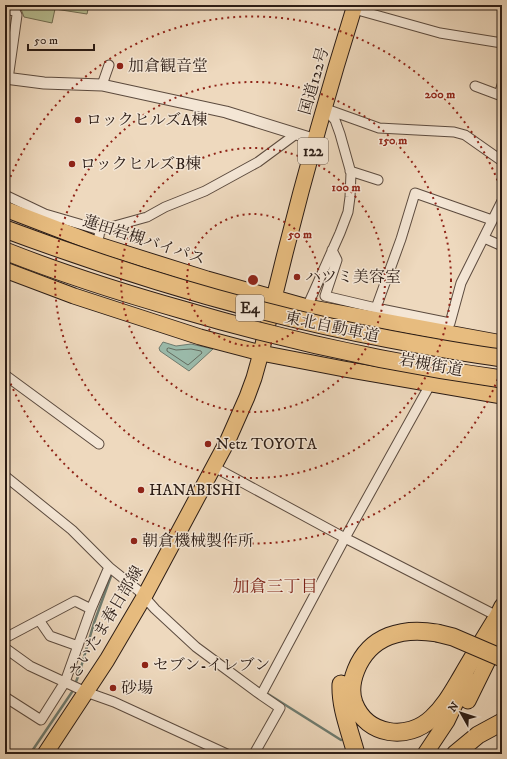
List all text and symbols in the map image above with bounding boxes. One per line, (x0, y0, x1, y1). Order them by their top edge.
scale bar (28, 26, 94, 52)
text: 50 m (34, 33, 58, 48)
street label: 国道122号 (295, 45, 333, 117)
place label: 加倉観音堂 (128, 56, 208, 76)
marker: 加倉観音堂 (115, 61, 125, 71)
text: 200 m (425, 87, 455, 102)
place label: ロックヒルズA棟 (86, 110, 207, 130)
marker: ロックヒルズA棟 (73, 115, 83, 125)
text: 150 m (379, 133, 407, 148)
road number: 122 (298, 138, 328, 164)
place label: ロックヒルズB棟 (80, 154, 201, 174)
marker: ロックヒルズB棟 (67, 159, 77, 169)
text: 100 m (332, 180, 360, 195)
street label: 蓮田岩槻バイパス (80, 211, 208, 269)
text: 50 m (287, 227, 312, 242)
place label: ハツミ美容室 (305, 267, 401, 287)
marker: ハツミ美容室 (292, 272, 302, 282)
centre of rings (246, 273, 260, 287)
road number: E4 (236, 295, 264, 321)
street label: 東北自動車道 (283, 307, 381, 347)
street label: 岩槻街道 (398, 350, 464, 380)
place label: Netz TOYOTA (216, 434, 318, 454)
marker: Netz TOYOTA (203, 439, 213, 449)
place label: HANABISHI (149, 480, 241, 500)
marker: HANABISHI (136, 485, 146, 495)
place label: 朝倉機械製作所 (142, 531, 254, 551)
marker: 朝倉機械製作所 (129, 536, 139, 546)
street label: さいたま春日部線 (64, 562, 148, 682)
district label: 加倉三丁目 (233, 576, 318, 598)
place label: セブン-イレブン (153, 655, 270, 675)
marker: セブン-イレブン (140, 660, 150, 670)
place label: 砂場 (121, 678, 153, 698)
marker: 砂場 (108, 683, 118, 693)
north arrow (441, 693, 481, 733)
text: N (446, 699, 462, 715)

